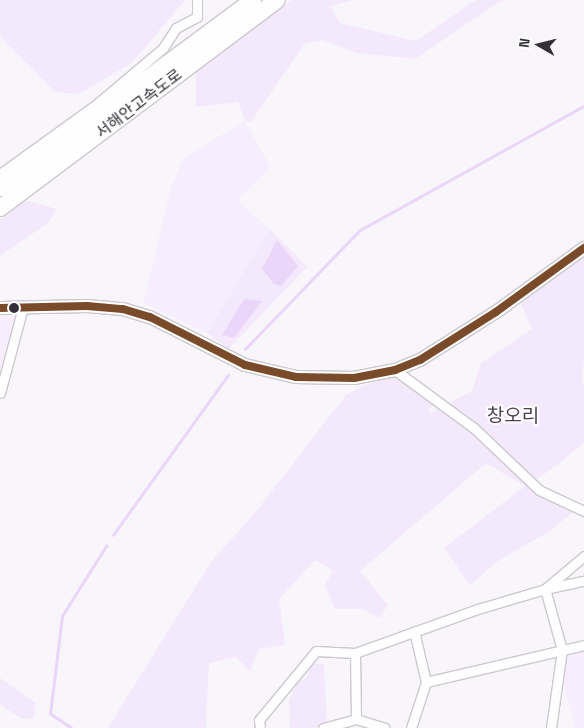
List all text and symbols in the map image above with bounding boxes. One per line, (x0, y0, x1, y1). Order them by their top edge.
north arrow (514, 20, 564, 70)
text: N (515, 37, 534, 49)
street label: 서해안고속도로 (92, 65, 186, 143)
unlabelled marker (9, 303, 19, 313)
district label: 창오리 (487, 405, 539, 427)

